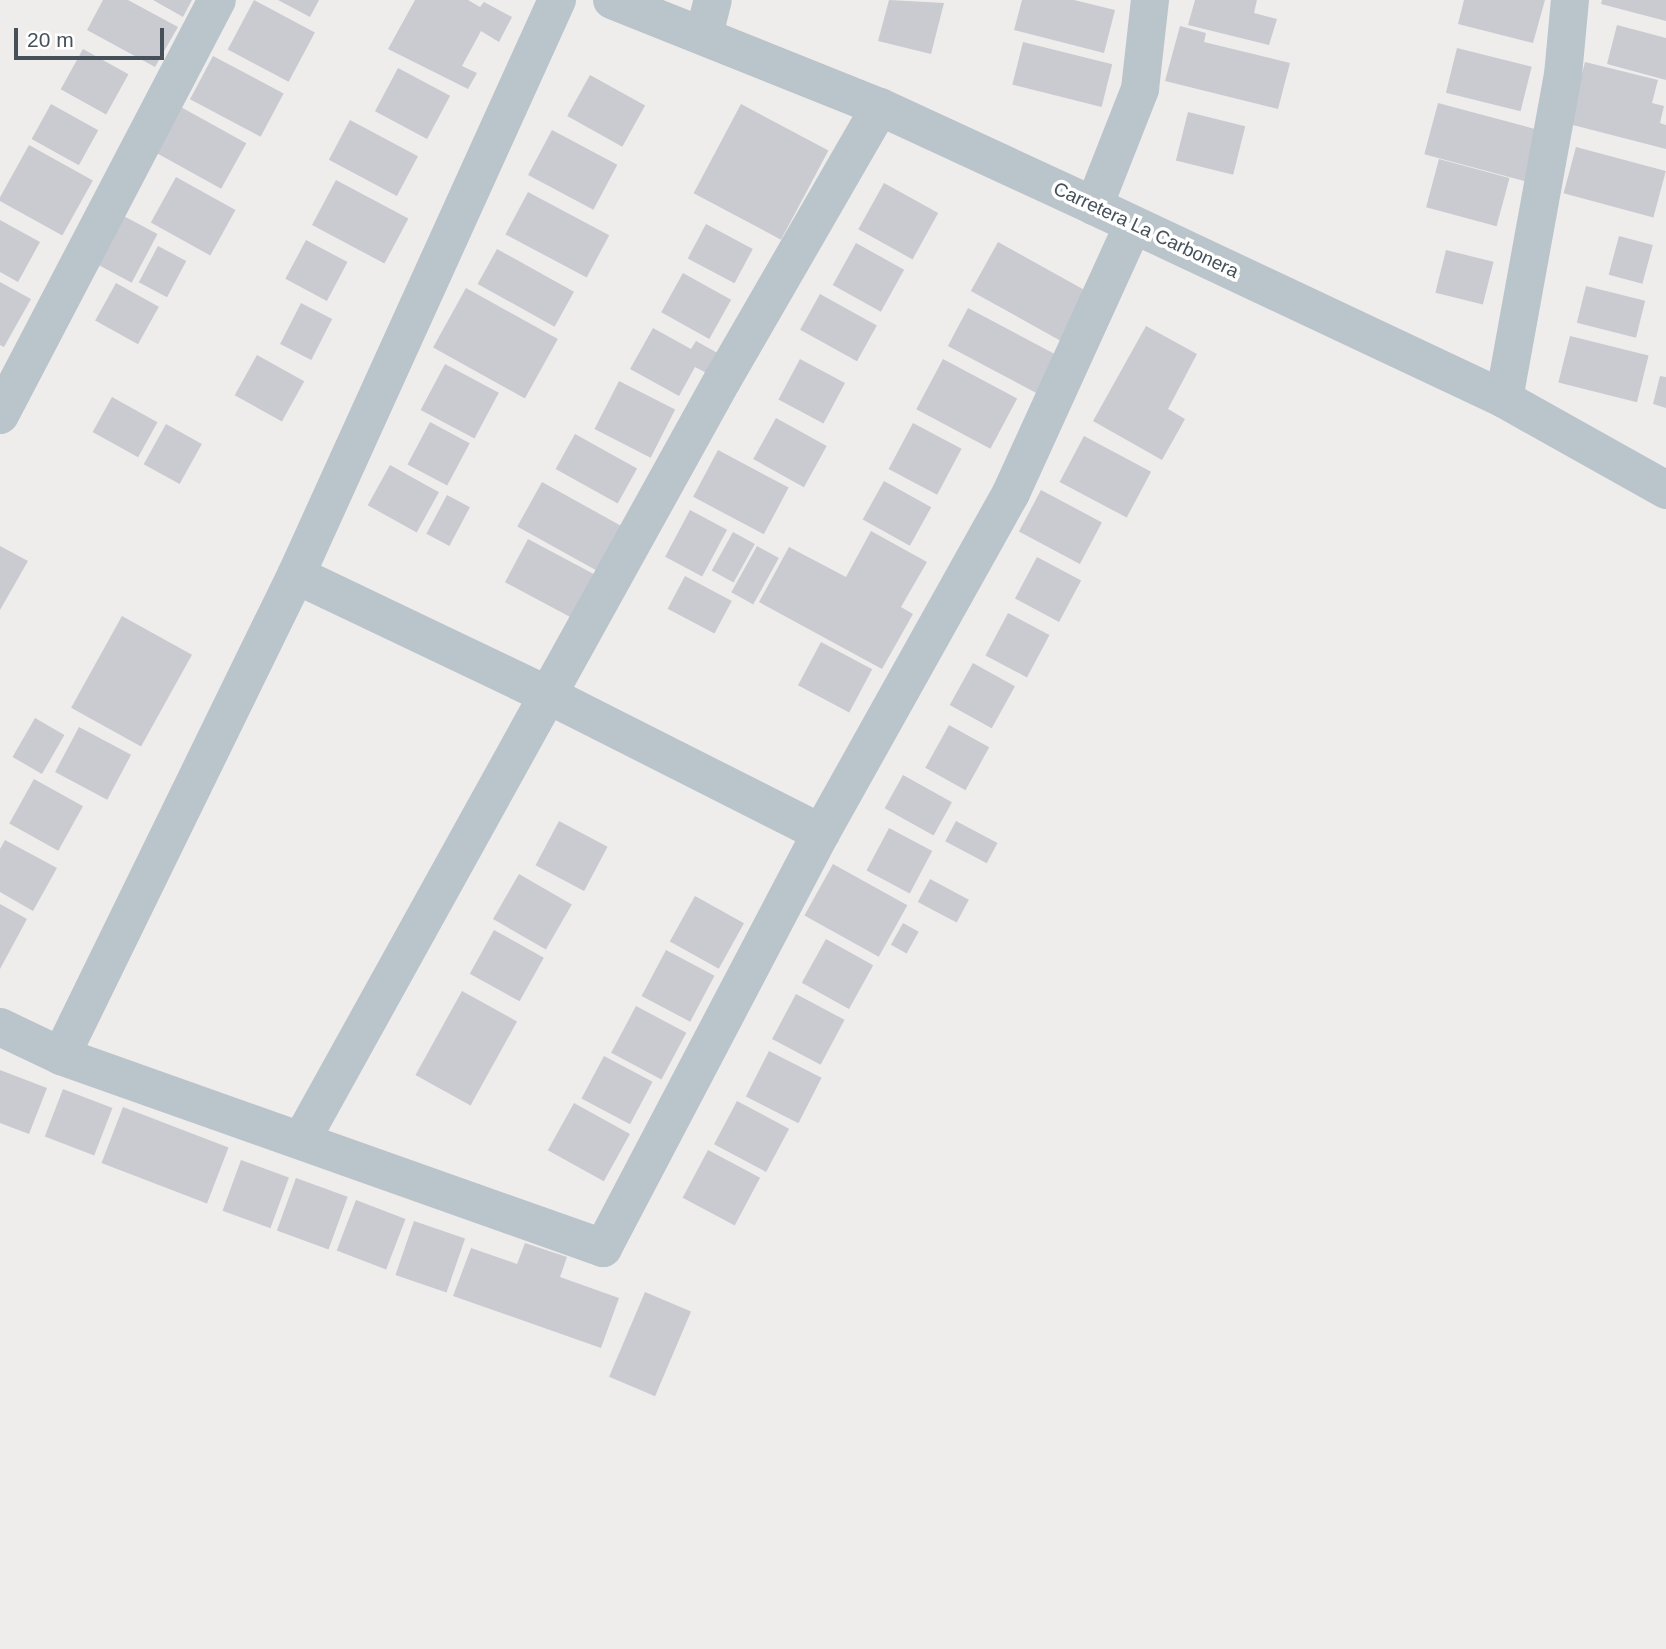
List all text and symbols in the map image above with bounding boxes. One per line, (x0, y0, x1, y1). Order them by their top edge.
scale bar (18, 14, 168, 58)
text: 20 m (27, 28, 74, 51)
street label: Carretera La Carbonera (1050, 177, 1242, 283)

